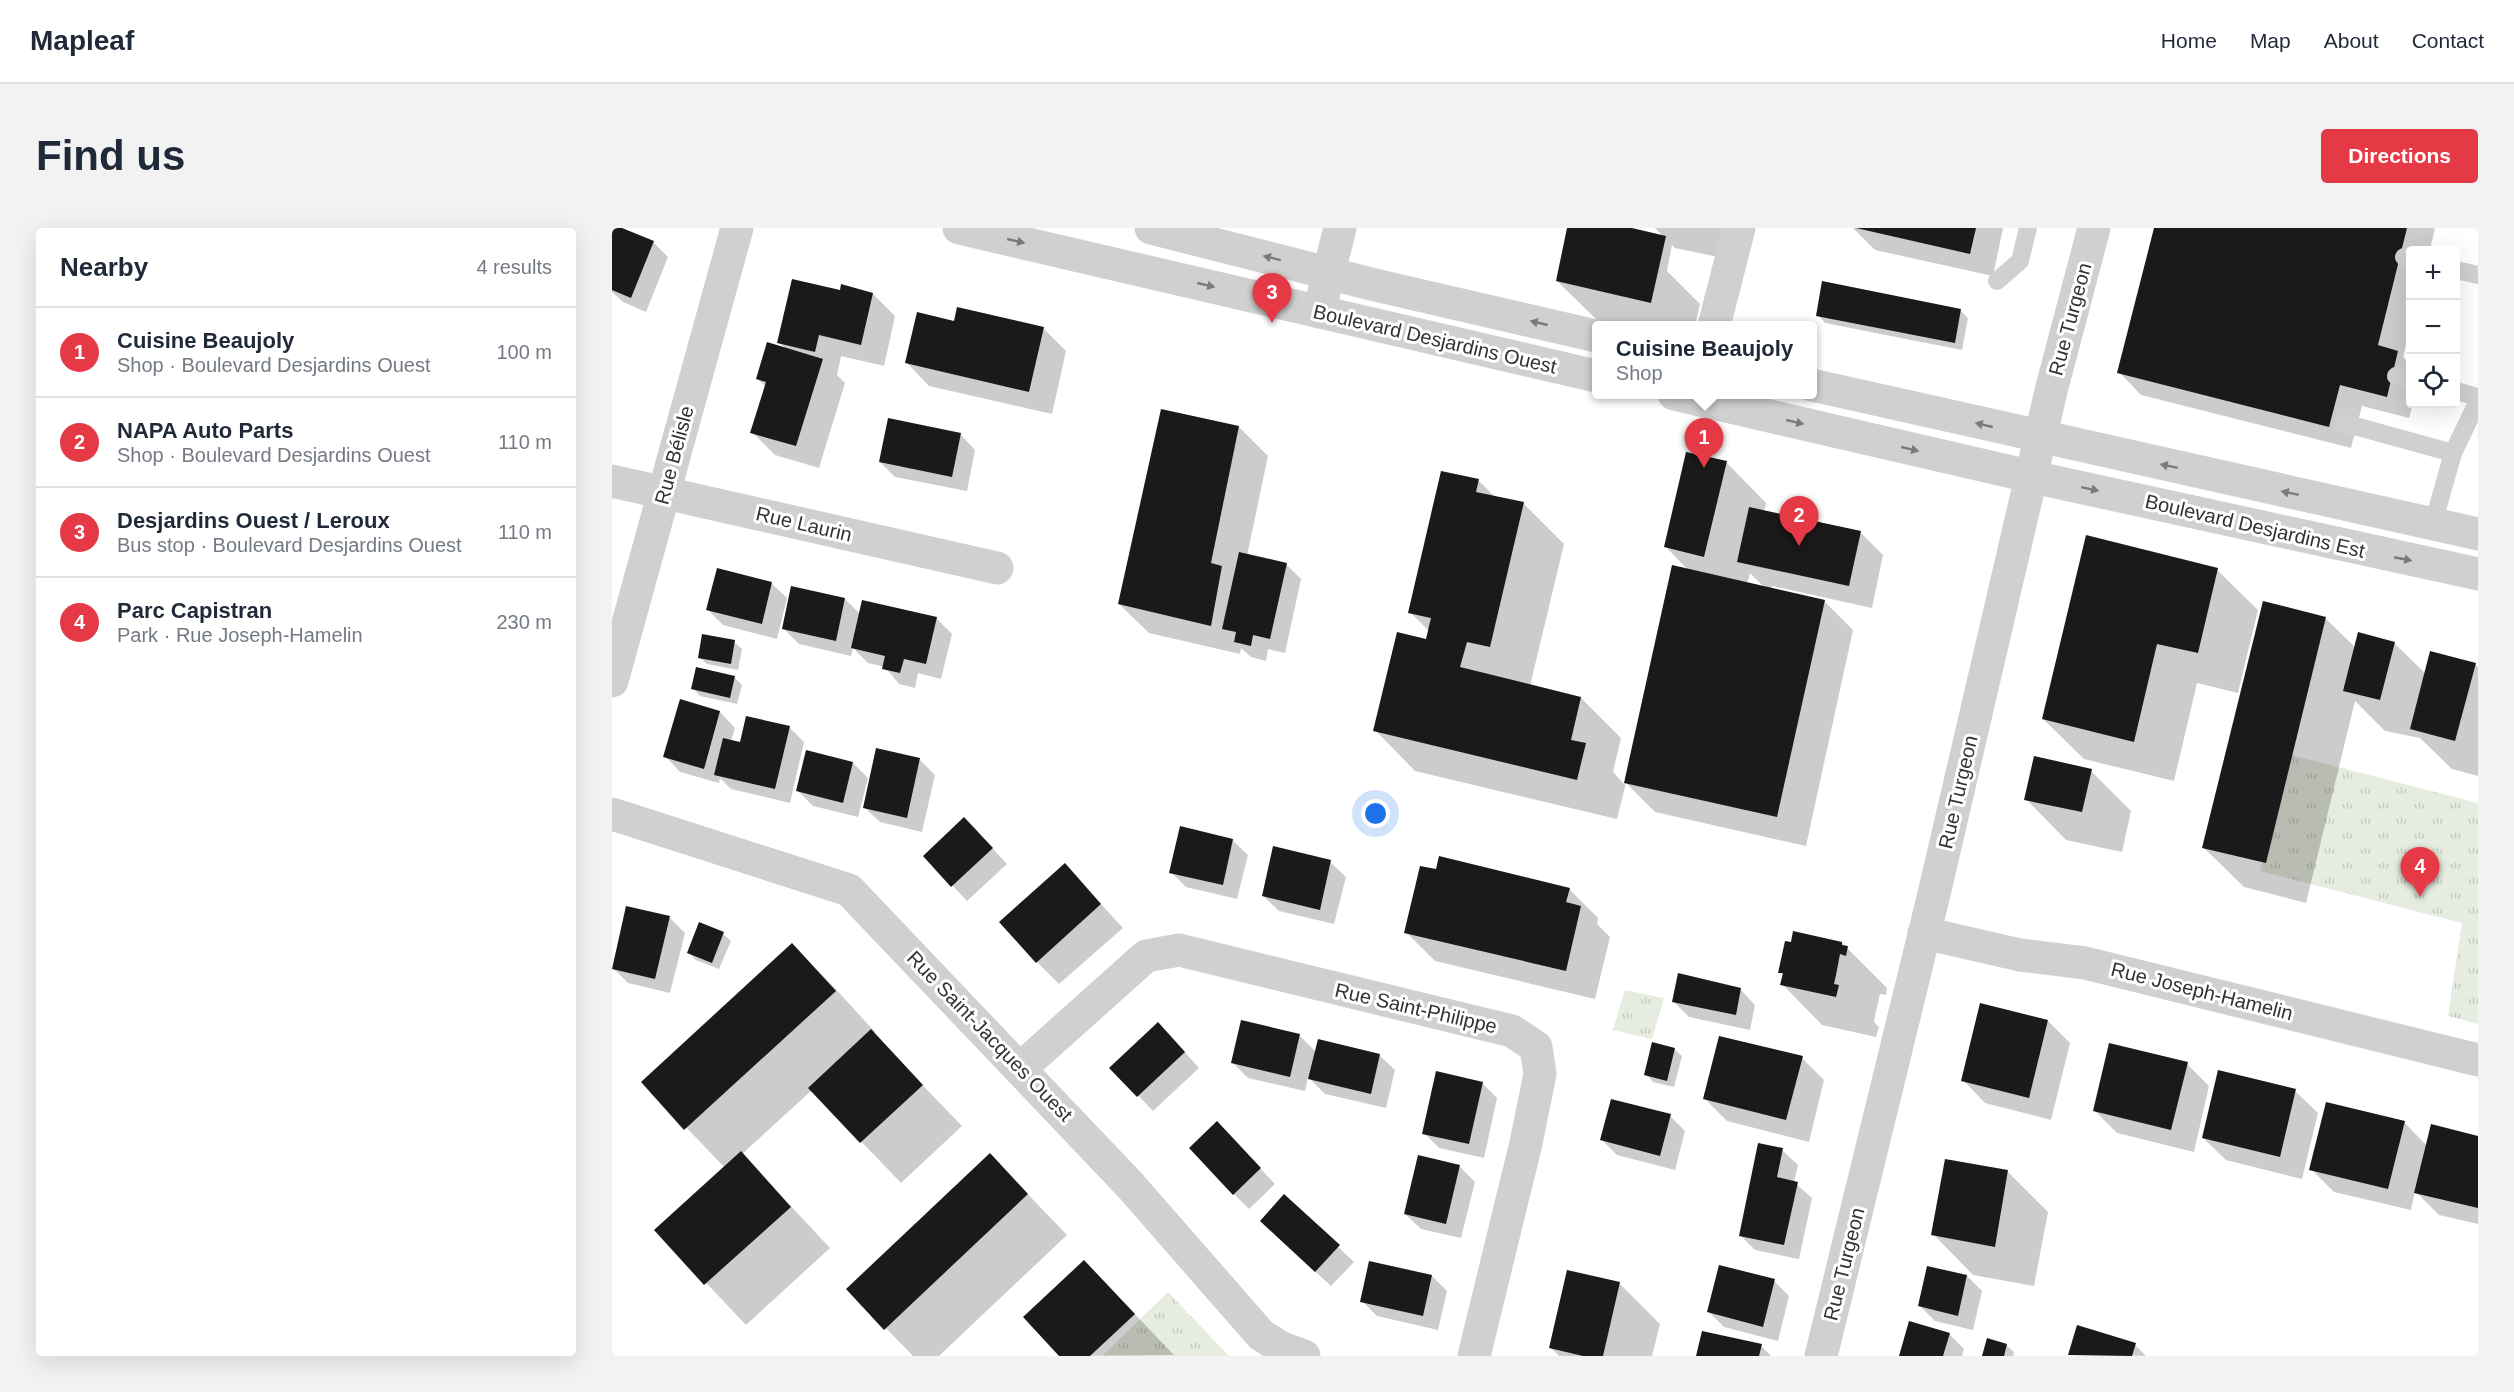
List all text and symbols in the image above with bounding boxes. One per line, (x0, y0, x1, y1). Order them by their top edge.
text: Mapleaf (30, 25, 134, 56)
text: Home (2161, 29, 2217, 52)
text: Map (2250, 29, 2291, 52)
text: About (2324, 29, 2379, 52)
text: Contact (2412, 29, 2484, 52)
button: Directions (2321, 129, 2478, 183)
text: Find us (36, 132, 185, 179)
one-way arrow (1007, 237, 1025, 247)
map controls (2406, 246, 2460, 408)
button: + (2406, 246, 2460, 300)
text: Nearby (60, 252, 148, 282)
one-way arrow (1262, 252, 1281, 262)
text: 4 results (476, 256, 552, 278)
street label: Rue Turgeon (2044, 260, 2096, 378)
pin: 3 (1252, 274, 1292, 323)
one-way arrow (1197, 280, 1215, 290)
street label: Boulevard Desjardins Ouest (1311, 300, 1559, 378)
button: − (2406, 300, 2460, 354)
one-way arrow (1530, 317, 1548, 327)
popup (1592, 321, 1817, 399)
text: Cuisine Beaujoly (117, 328, 294, 353)
text: Cuisine Beaujoly (1616, 336, 1793, 361)
text: 1 (74, 341, 85, 363)
text: 100 m (496, 341, 552, 363)
text: Shop · Boulevard Desjardins Ouest (117, 354, 431, 376)
button: locate (2406, 354, 2460, 408)
text: Shop (1616, 362, 1663, 384)
street label: Rue Bélisle (650, 403, 698, 507)
text: NAPA Auto Parts (117, 418, 293, 443)
pin: 1 (1684, 418, 1724, 468)
one-way arrow (1786, 418, 1805, 428)
one-way arrow (1974, 420, 1993, 429)
text: 2 (74, 431, 85, 453)
text: 110 m (498, 431, 552, 453)
text: Shop · Boulevard Desjardins Ouest (117, 444, 431, 466)
one-way arrow (1901, 444, 1920, 454)
one-way arrow (2159, 461, 2178, 470)
one-way arrow (2081, 485, 2099, 495)
one-way arrow (2281, 487, 2299, 497)
street label: Boulevard Desjardins Est (2143, 490, 2367, 562)
pin: 2 (1780, 496, 1818, 546)
street label: Rue Laurin (754, 502, 854, 546)
text: Desjardins Ouest / Leroux (117, 508, 390, 533)
text: 3 (74, 521, 85, 543)
text: 110 m (498, 521, 552, 543)
text: Bus stop · Boulevard Desjardins Ouest (117, 534, 462, 556)
one-way arrow (2394, 555, 2413, 564)
text: Parc Capistran (117, 598, 272, 623)
text: 4 (74, 611, 85, 633)
text: 230 m (496, 611, 552, 633)
text: Park · Rue Joseph-Hamelin (117, 624, 363, 646)
street label: Rue Turgeon (1934, 733, 1982, 851)
your location (1361, 799, 1390, 828)
pin: 4 (2400, 848, 2440, 897)
street label: Rue Saint-Jacques Ouest (903, 946, 1077, 1126)
street label: Rue Joseph-Hamelin (2109, 958, 2295, 1024)
street label: Rue Saint-Philippe (1333, 979, 1499, 1037)
street label: Rue Turgeon (1819, 1205, 1869, 1323)

